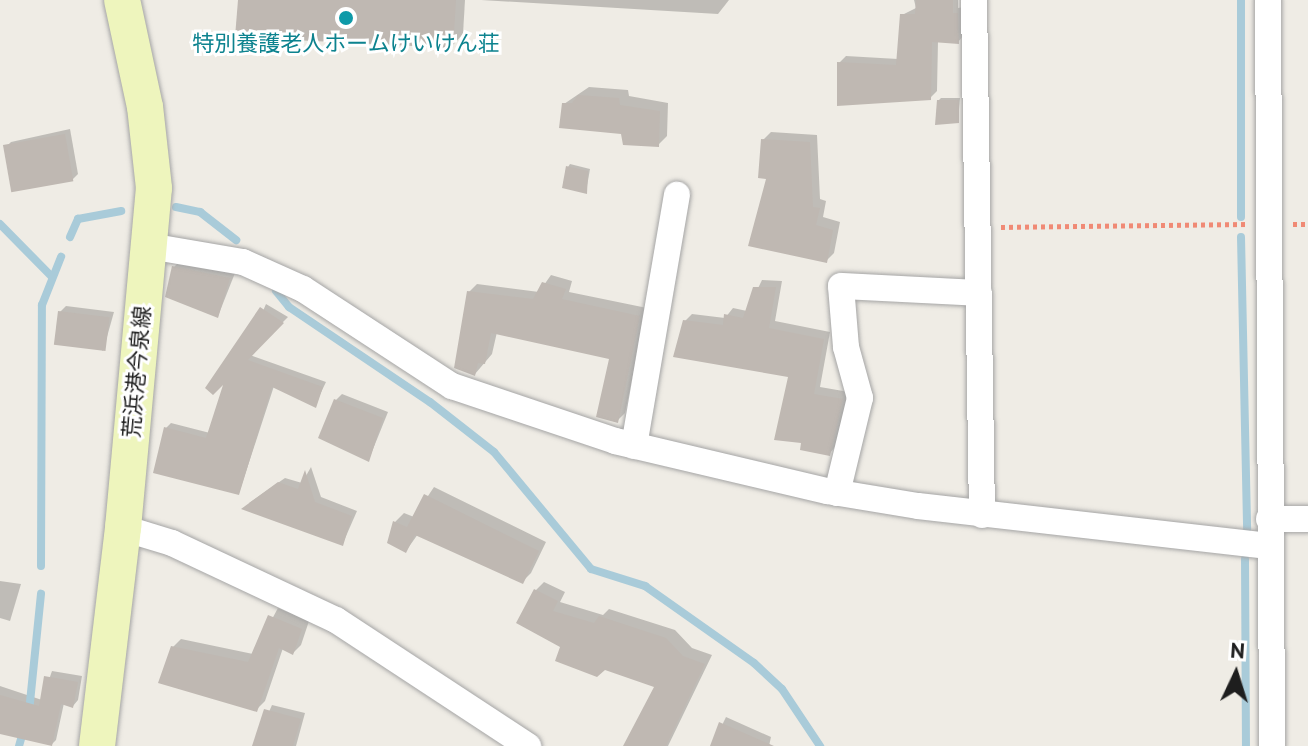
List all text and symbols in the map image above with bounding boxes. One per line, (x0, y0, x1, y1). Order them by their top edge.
marker: 特別養護老人ホームけいけん荘 (337, 9, 355, 27)
place label: 特別養護老人ホームけいけん荘 (192, 31, 500, 57)
street label: 荒浜港今泉線 (118, 305, 156, 439)
north arrow (1196, 634, 1276, 714)
text: N (1229, 636, 1246, 665)

